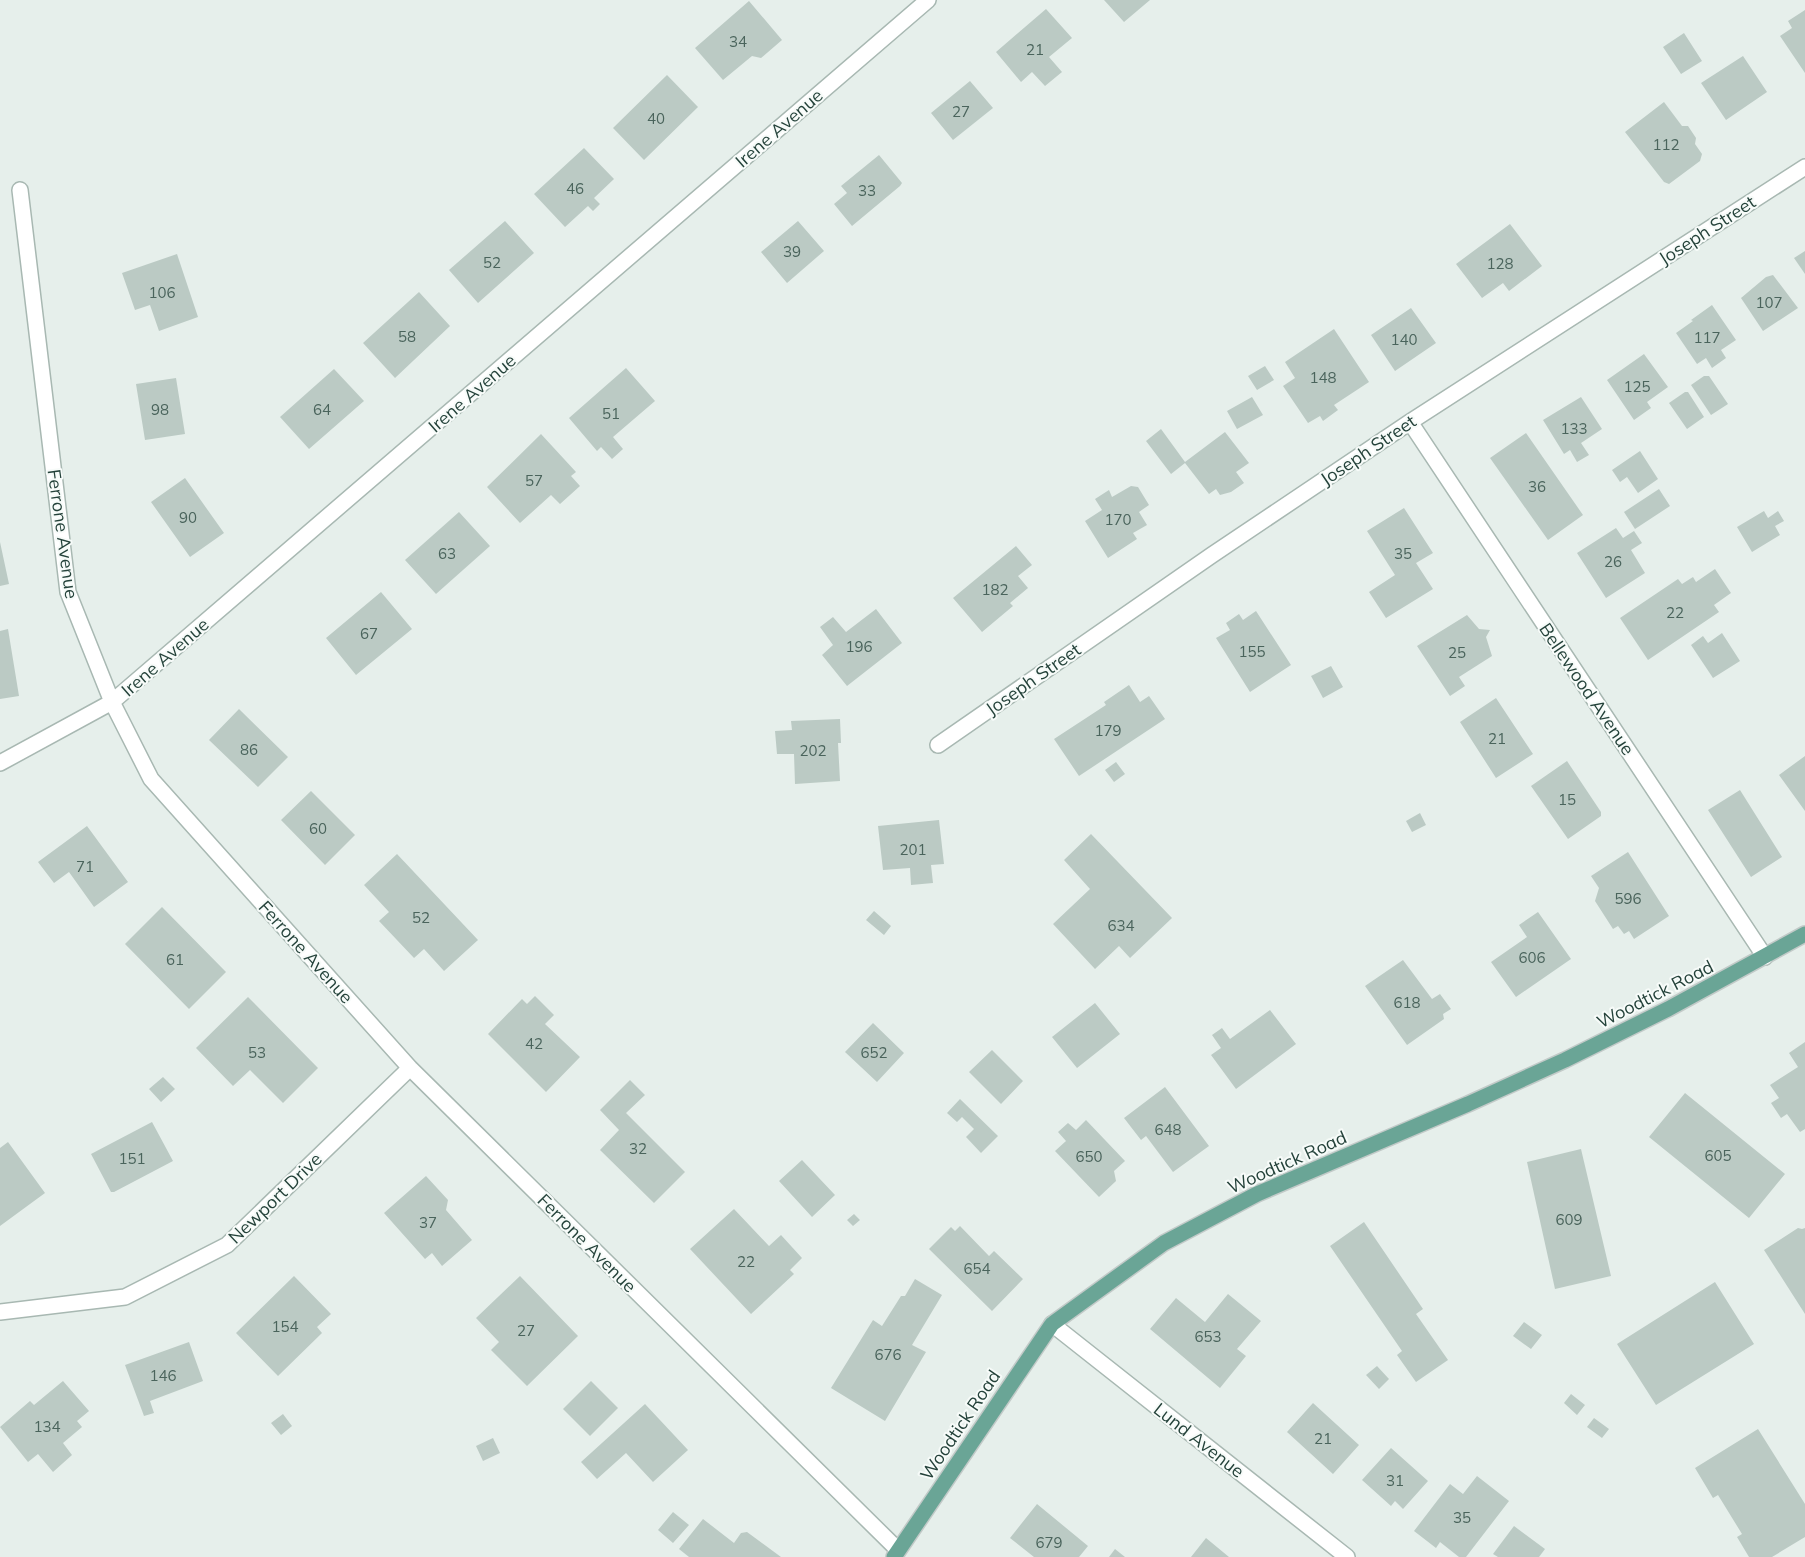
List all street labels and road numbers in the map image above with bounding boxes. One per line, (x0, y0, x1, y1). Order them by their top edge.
street label: Irene Avenue (730, 84, 828, 172)
street label: Joseph Street (1654, 190, 1760, 270)
street label: Irene Avenue (423, 349, 521, 437)
street label: Joseph Street (1316, 410, 1420, 490)
street label: Ferrone Avenue (43, 468, 83, 600)
street label: Irene Avenue (116, 613, 214, 701)
street label: Bellewood Avenue (1534, 619, 1640, 759)
street label: Joseph Street (981, 638, 1085, 720)
street label: Ferrone Avenue (254, 896, 358, 1008)
street label: Woodtick Road (1593, 955, 1717, 1033)
street label: Woodtick Road (1224, 1125, 1350, 1199)
street label: Newport Drive (223, 1148, 327, 1248)
street label: Ferrone Avenue (533, 1189, 641, 1297)
street label: Woodtick Road (915, 1366, 1005, 1484)
street label: Lund Avenue (1149, 1397, 1249, 1483)

